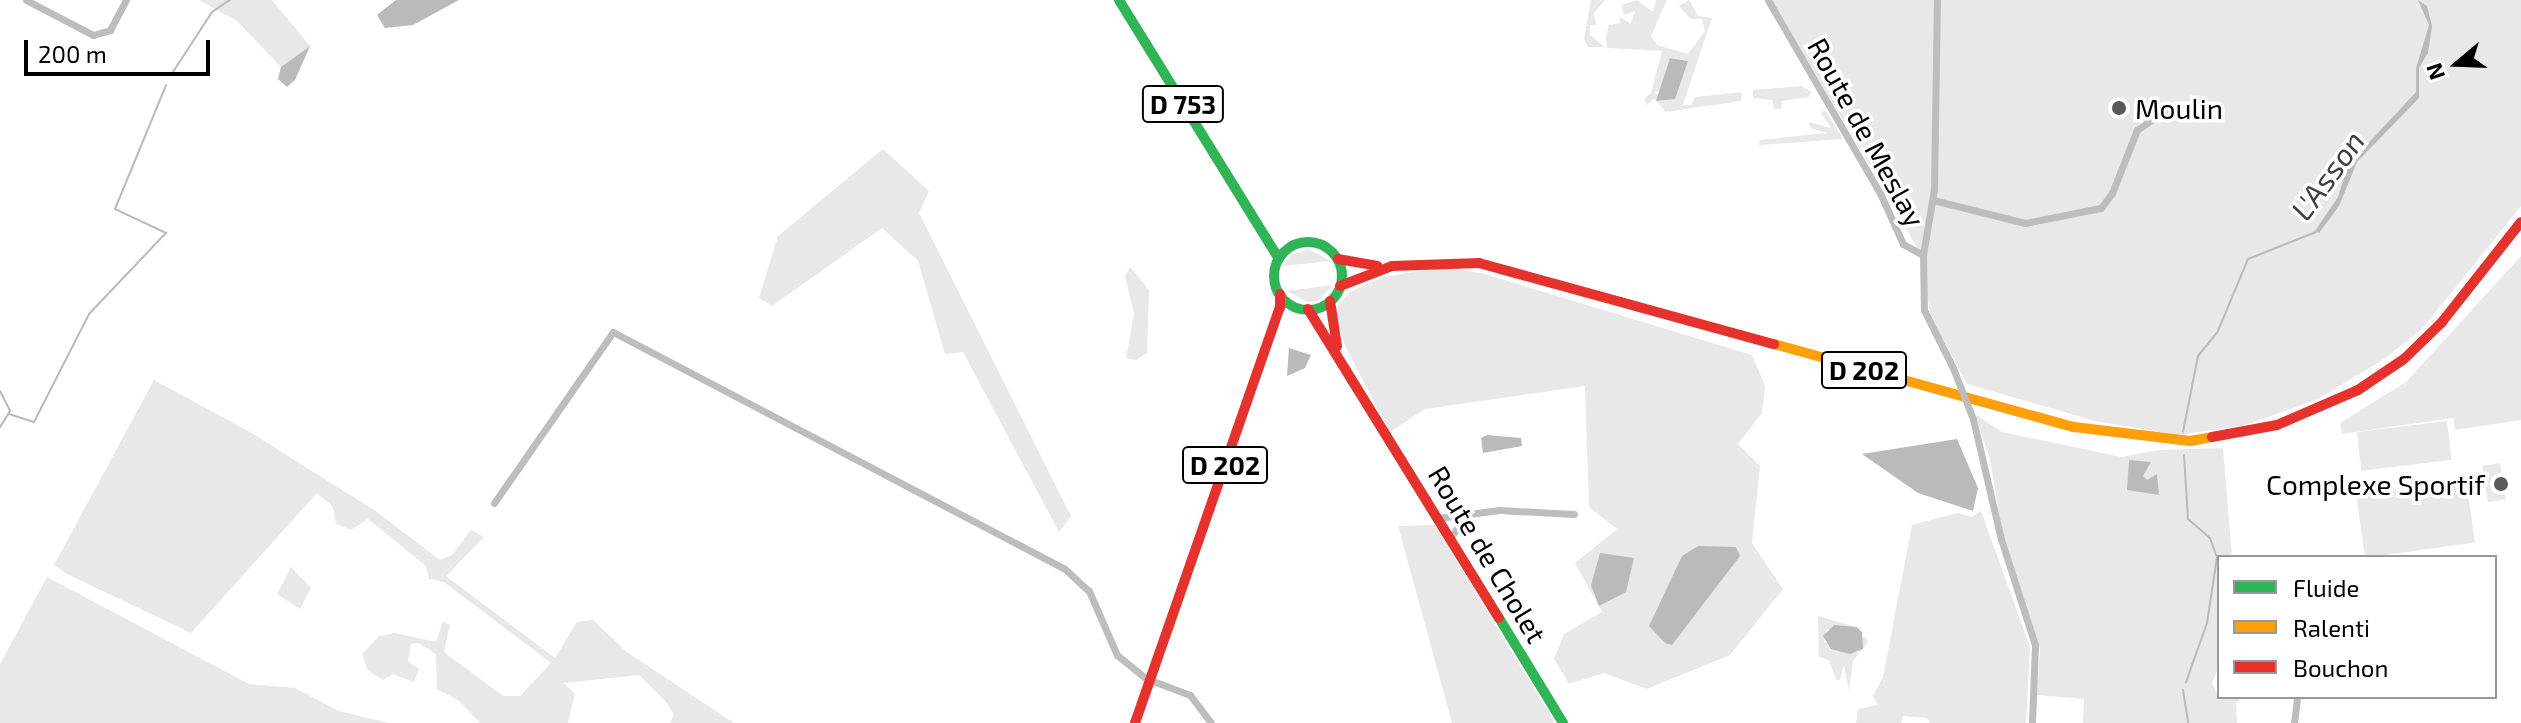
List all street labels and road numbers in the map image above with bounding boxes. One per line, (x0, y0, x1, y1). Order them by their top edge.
street label: Route de Meslay (1801, 32, 1933, 232)
road number: D 753 (1141, 82, 1225, 126)
road number: D 202 (1820, 348, 1908, 392)
road number: D 202 (1181, 443, 1269, 487)
street label: Route de Cholet (1422, 459, 1554, 649)

